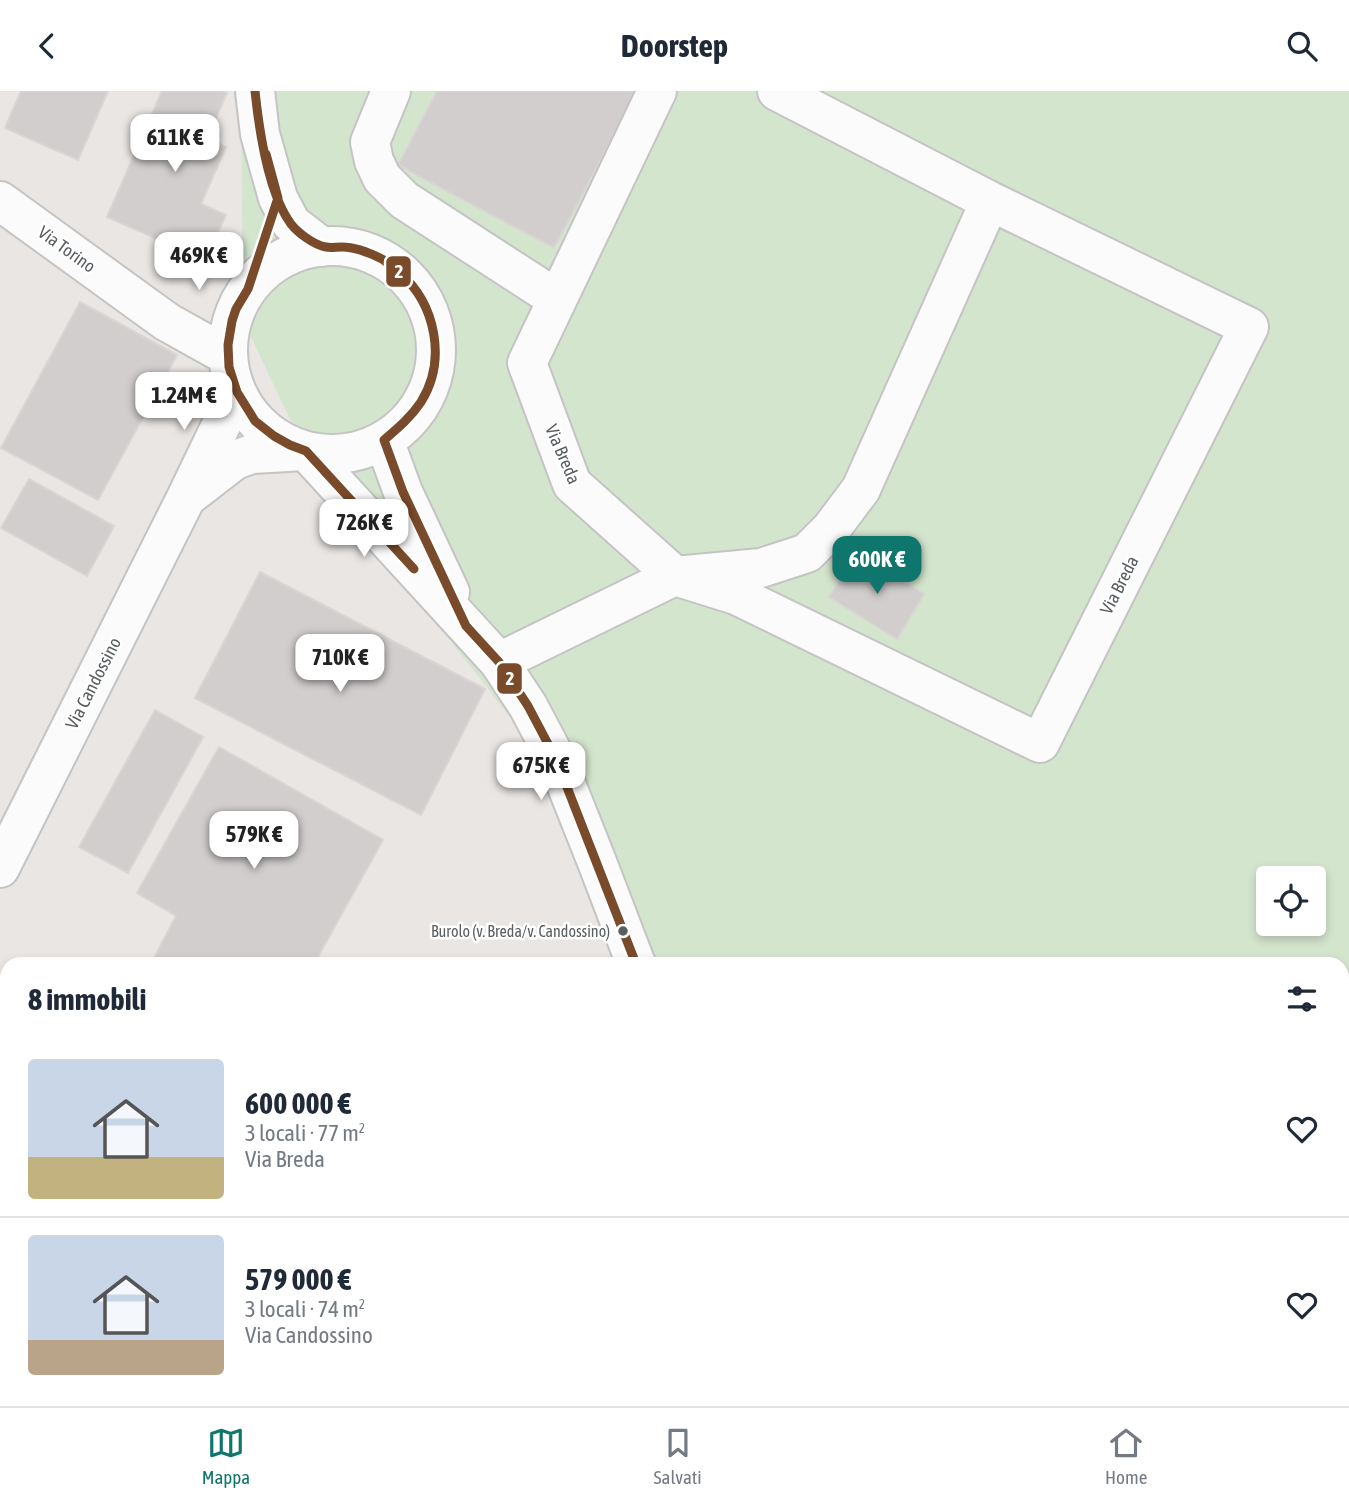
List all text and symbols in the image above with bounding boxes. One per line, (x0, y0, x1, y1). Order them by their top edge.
icon: back (28, 27, 66, 65)
text: Doorstep (621, 27, 728, 64)
icon: search (1283, 27, 1321, 65)
pin: 611K € (118, 115, 232, 174)
text: 611K € (146, 124, 204, 150)
street label: Via Torino (34, 221, 100, 277)
pin: 469K € (142, 233, 256, 292)
text: 469K € (170, 242, 228, 268)
line badge: 2 (385, 255, 412, 288)
text: 2 (395, 260, 404, 282)
pin: 1.24M € (119, 373, 249, 432)
text: 1.24M € (151, 382, 217, 408)
street label: Via Breda (541, 421, 585, 487)
pin: 726K € (307, 499, 421, 559)
text: 726K € (335, 509, 393, 535)
pin: 600K € (820, 537, 934, 596)
text: 600K € (848, 546, 906, 572)
street label: Via Breda (1095, 552, 1143, 618)
street label: Via Candossino (61, 634, 125, 732)
pin: 710K € (283, 635, 397, 694)
text: 710K € (311, 644, 369, 670)
line badge: 2 (496, 662, 523, 695)
text: 2 (506, 667, 515, 689)
pin: 675K € (484, 743, 598, 802)
text: 675K € (512, 752, 570, 778)
pin: 579K € (197, 811, 311, 871)
text: 579K € (225, 821, 283, 847)
map controls (1256, 866, 1326, 936)
button: locate (1256, 866, 1326, 936)
place label: Burolo (v. Breda/v. Candossino) (431, 922, 610, 941)
marker: Burolo (v. Breda/v. Candossino) (616, 924, 630, 938)
icon: filters (1283, 980, 1321, 1018)
text: 8 immobili (28, 982, 146, 1016)
text: 600 000 € (245, 1086, 351, 1120)
icon: home (84, 1087, 168, 1171)
icon: heart (1283, 1110, 1321, 1148)
text: 3 locali · 77 m² (245, 1120, 365, 1146)
text: Via Breda (245, 1146, 325, 1172)
text: 579 000 € (245, 1262, 351, 1296)
icon: home (84, 1263, 168, 1347)
icon: heart (1283, 1286, 1321, 1324)
text: 3 locali · 74 m² (245, 1296, 365, 1322)
text: Via Candossino (245, 1322, 373, 1348)
tab: Mappa (202, 1424, 250, 1488)
tab: Salvati (654, 1424, 702, 1488)
tab: Home (1105, 1424, 1147, 1488)

